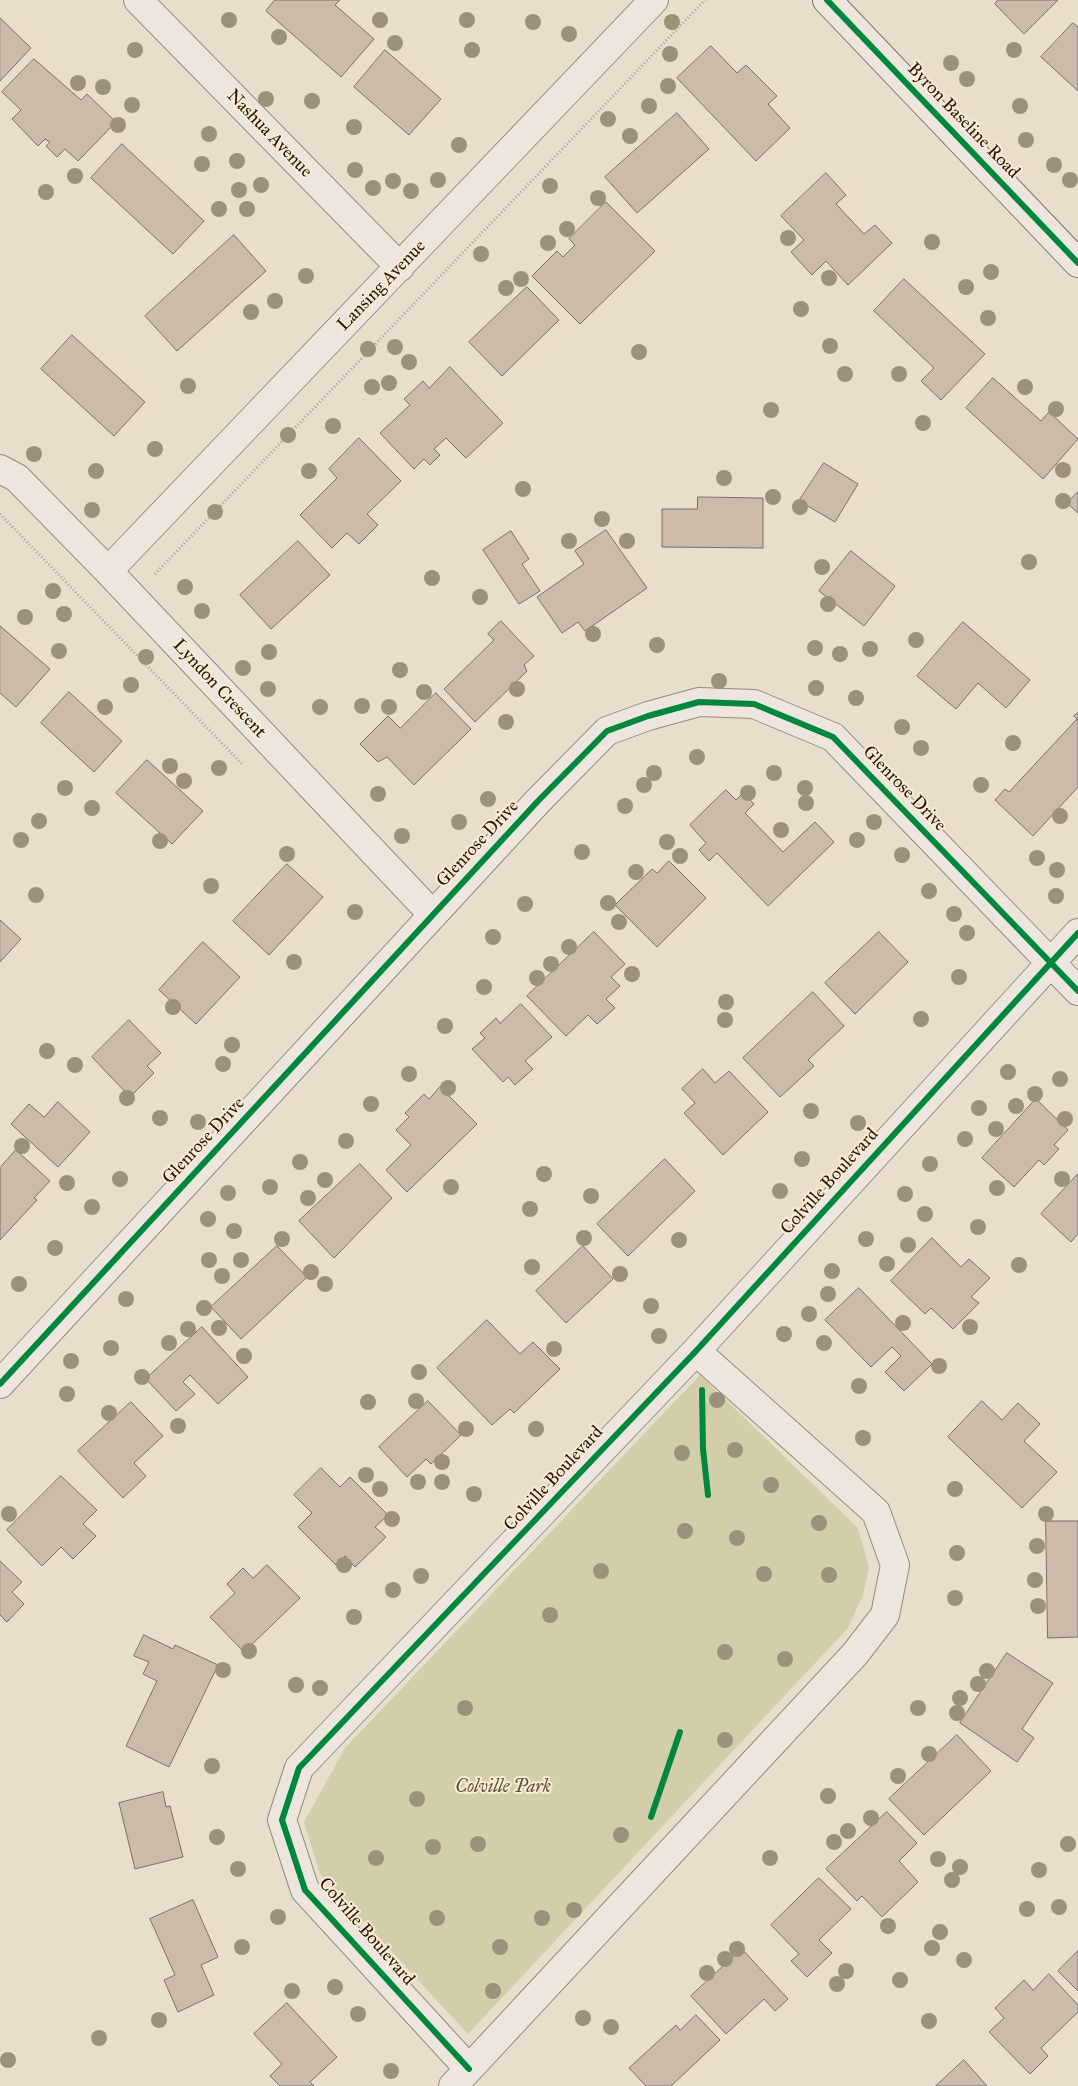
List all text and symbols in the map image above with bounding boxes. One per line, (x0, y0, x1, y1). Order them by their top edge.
street label: Byron Baseline Road (902, 59, 1024, 183)
street label: Nashua Avenue (222, 85, 316, 183)
street label: Lansing Avenue (333, 236, 431, 336)
street label: Lyndon Crescent (168, 635, 270, 743)
street label: Glenrose Drive (858, 742, 950, 836)
street label: Glenrose Drive (432, 796, 524, 892)
street label: Glenrose Drive (158, 1093, 250, 1189)
street label: Colville Boulevard (777, 1124, 883, 1240)
street label: Colville Boulevard (500, 1422, 608, 1536)
park label: Colville Park (455, 1777, 551, 1799)
street label: Colville Boulevard (313, 1874, 419, 1990)

